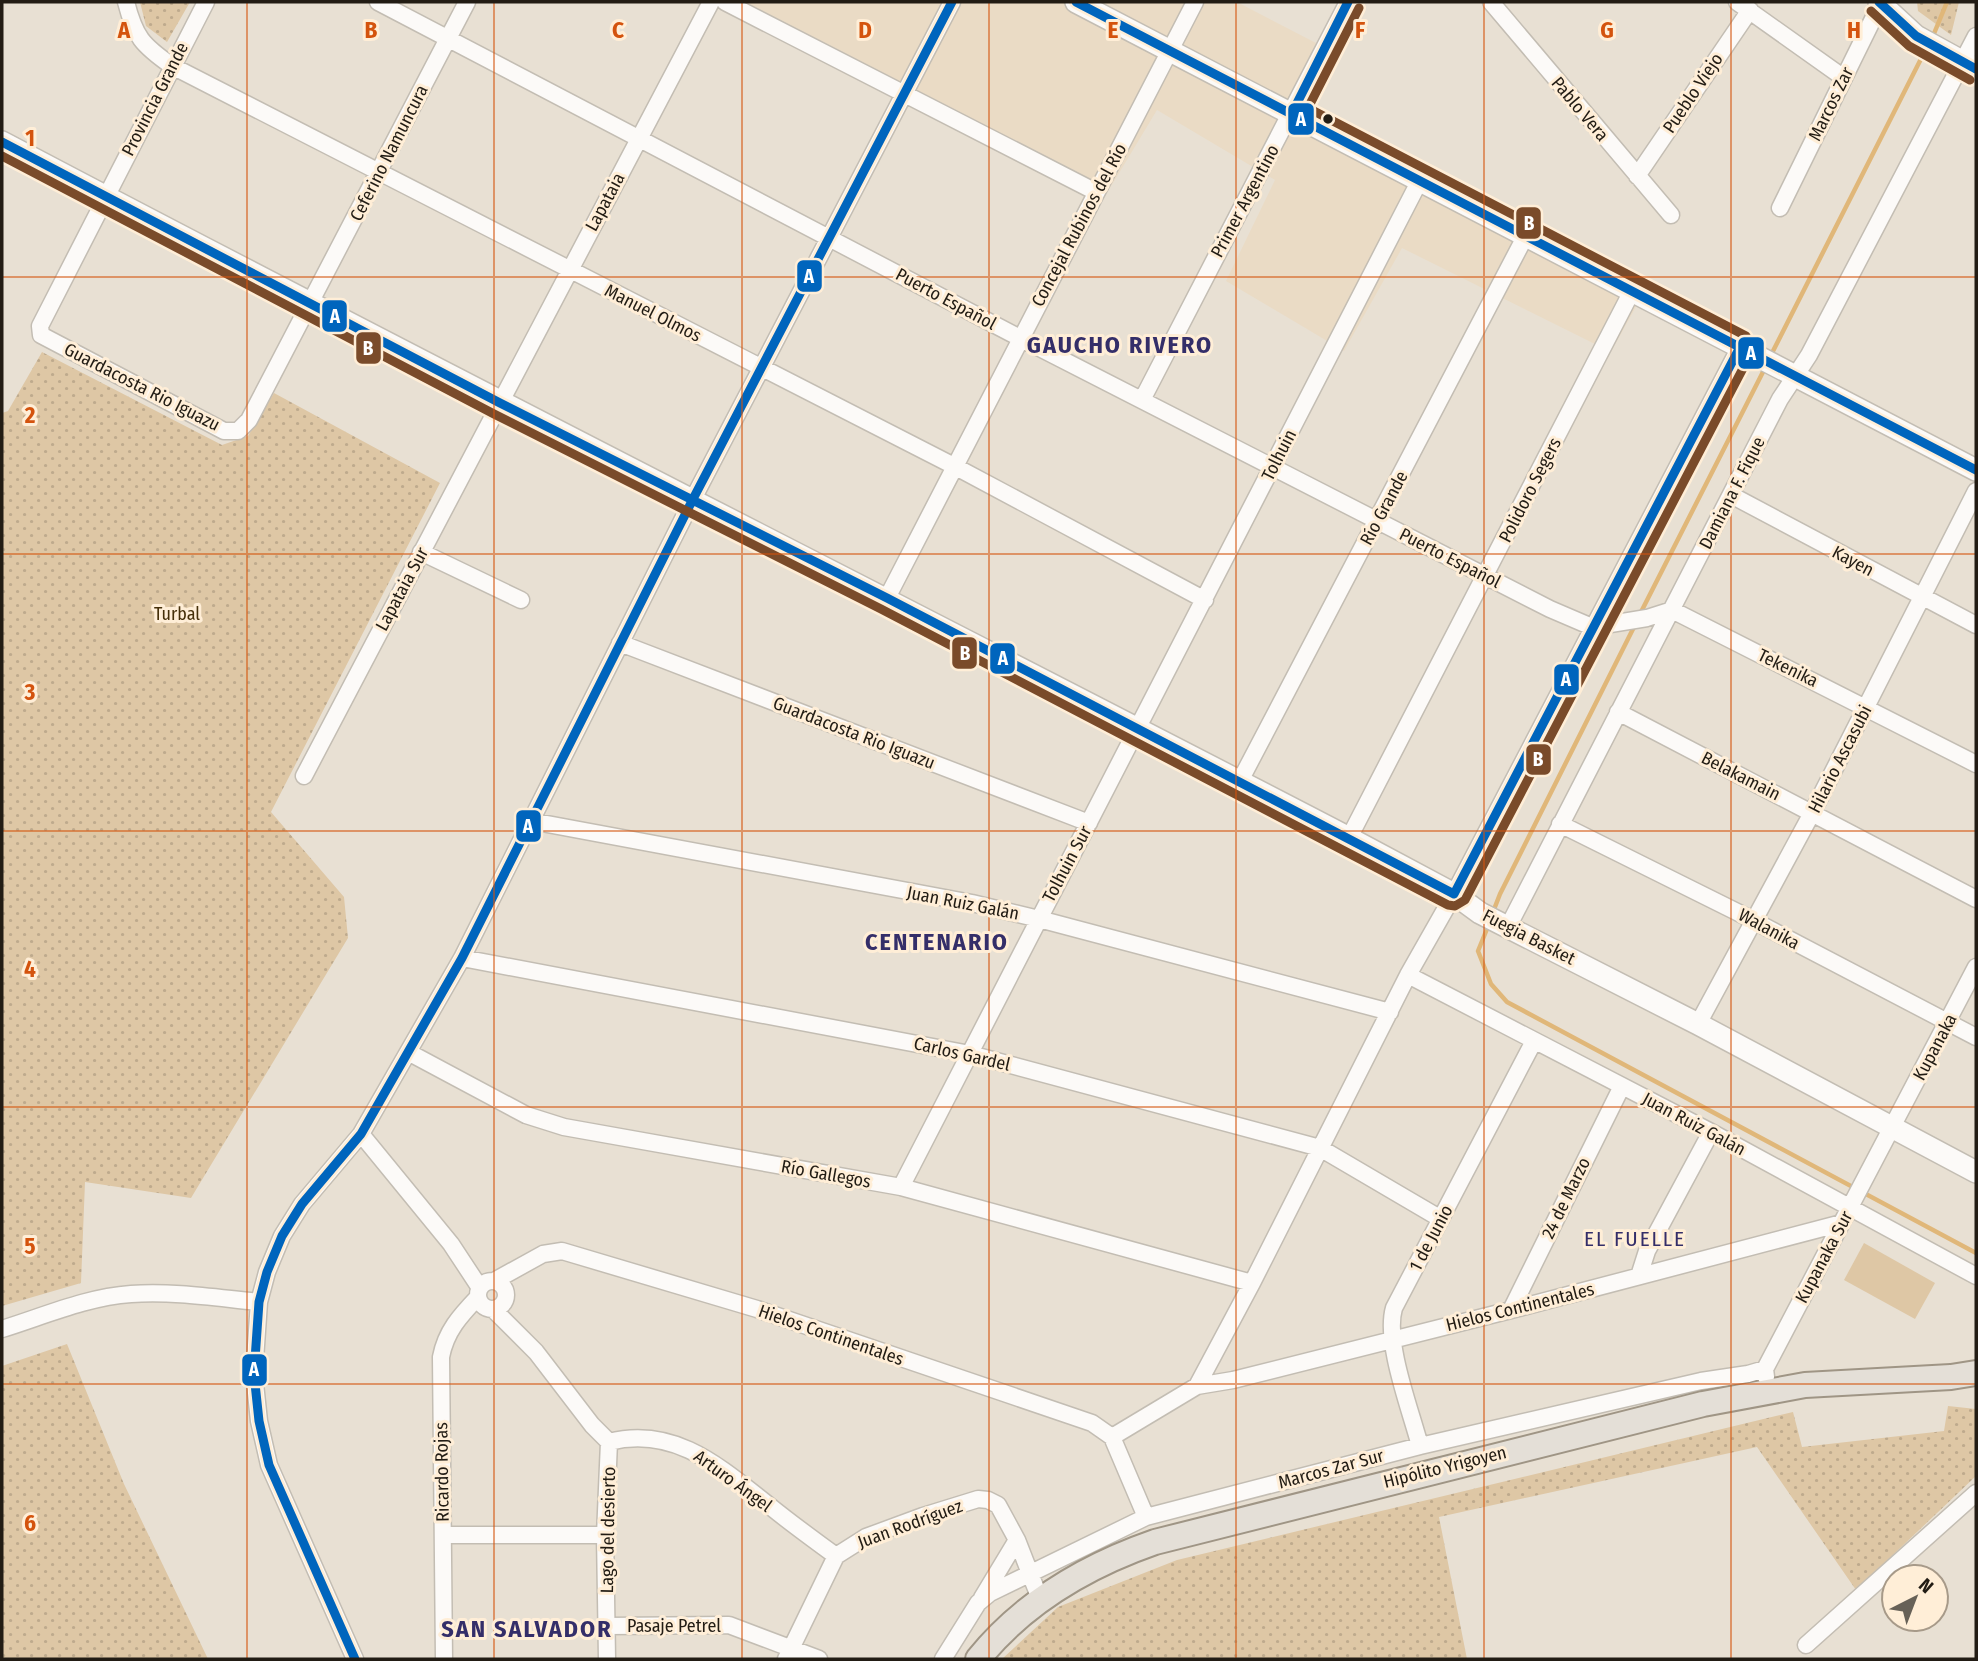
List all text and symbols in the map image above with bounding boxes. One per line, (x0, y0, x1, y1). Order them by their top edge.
text: A (117, 16, 131, 44)
text: B (365, 16, 378, 44)
text: C (612, 16, 624, 44)
text: D (858, 16, 872, 44)
text: E (1108, 16, 1119, 44)
text: F (1355, 16, 1365, 44)
text: G (1600, 16, 1614, 44)
text: H (1847, 16, 1861, 44)
street label: Provincia Grande (117, 38, 193, 159)
street label: Pueblo Viejo (1658, 49, 1728, 137)
street label: Marcos Zar (1804, 63, 1859, 145)
street label: Pablo Vera (1547, 72, 1613, 146)
street label: Ceferino Namuncura (345, 81, 433, 225)
line badge: A (1287, 102, 1315, 136)
text: A (1295, 108, 1307, 131)
unlabelled marker (1321, 112, 1335, 126)
text: 1 (25, 124, 35, 152)
street label: Concejal Rubinos del Río (1027, 140, 1131, 310)
street label: Primer Argentino (1206, 141, 1284, 261)
street label: Lapataia (581, 169, 630, 235)
line badge: B (1515, 206, 1542, 240)
text: B (1524, 212, 1535, 235)
line badge: A (796, 259, 823, 293)
street label: Puerto Español (892, 263, 1000, 335)
text: A (803, 265, 815, 288)
street label: Manuel Olmos (601, 279, 705, 347)
line badge: A (321, 299, 348, 333)
text: A (329, 305, 341, 328)
line badge: B (355, 331, 382, 365)
district label: GAUCHO RIVERO (1027, 331, 1213, 359)
line badge: A (1737, 336, 1765, 370)
text: B (363, 337, 374, 360)
street label: Guardacosta Rio Iguazu (60, 338, 224, 436)
text: A (1745, 342, 1757, 365)
text: 2 (24, 401, 36, 429)
street label: Tolhuin (1257, 426, 1301, 484)
street label: Damiana F. Fique (1694, 433, 1770, 553)
street label: Polidoro Segers (1494, 434, 1566, 546)
street label: Río Grande (1355, 467, 1413, 549)
street label: Puerto Español (1396, 523, 1505, 593)
street label: Kayen (1828, 541, 1878, 581)
street label: Lapataia Sur (371, 543, 434, 635)
park label: Turbal (154, 603, 200, 625)
line badge: B (951, 636, 978, 670)
text: B (960, 642, 971, 665)
line badge: A (989, 642, 1016, 675)
street label: Tekenika (1754, 644, 1822, 692)
text: A (997, 647, 1009, 670)
line badge: A (1553, 663, 1580, 696)
text: A (1560, 668, 1572, 691)
text: 3 (24, 678, 36, 706)
street label: Guardacosta Rio Iguazu (770, 692, 938, 774)
street label: Hilario Ascasubi (1803, 701, 1877, 817)
line badge: B (1525, 743, 1552, 776)
street label: Belakamain (1698, 747, 1784, 805)
text: B (1533, 748, 1544, 771)
line badge: A (515, 809, 542, 843)
text: A (522, 815, 534, 838)
street label: Tolhuin Sur (1038, 821, 1097, 906)
street label: Juan Ruiz Galán (905, 881, 1021, 925)
street label: Fuegia Basket (1479, 904, 1579, 970)
street label: Walanika (1735, 904, 1803, 954)
district label: CENTENARIO (865, 928, 1009, 956)
text: 4 (24, 955, 36, 983)
street label: Kupanaka (1908, 1010, 1962, 1084)
street label: Carlos Gardel (912, 1032, 1013, 1076)
street label: Juan Ruiz Galán (1639, 1088, 1749, 1160)
street label: 24 de Marzo (1537, 1154, 1595, 1242)
street label: Río Gallegos (779, 1155, 873, 1193)
street label: 1 de Junio (1404, 1201, 1458, 1275)
street label: Kupanaka Sur (1791, 1207, 1858, 1307)
district label: EL FUELLE (1584, 1226, 1686, 1252)
text: 5 (24, 1232, 36, 1260)
street label: Hielos Continentales (1444, 1278, 1597, 1336)
street label: Hielos Continentales (756, 1300, 907, 1370)
line badge: A (241, 1353, 268, 1387)
text: A (248, 1358, 260, 1381)
street label: Ricardo Rojas (430, 1422, 454, 1522)
street label: Hipólito Yrigoyen (1381, 1441, 1509, 1493)
street label: Arturo Ángel (690, 1444, 777, 1517)
street label: Marcos Zar Sur (1276, 1444, 1387, 1494)
street label: Lago del desierto (596, 1466, 620, 1594)
street label: Juan Rodríguez (855, 1495, 965, 1553)
text: 6 (24, 1509, 36, 1537)
north arrow (1880, 1563, 1950, 1633)
text: N (1914, 1573, 1938, 1598)
district label: SAN SALVADOR (441, 1615, 613, 1643)
street label: Pasaje Petrel (627, 1615, 721, 1637)

